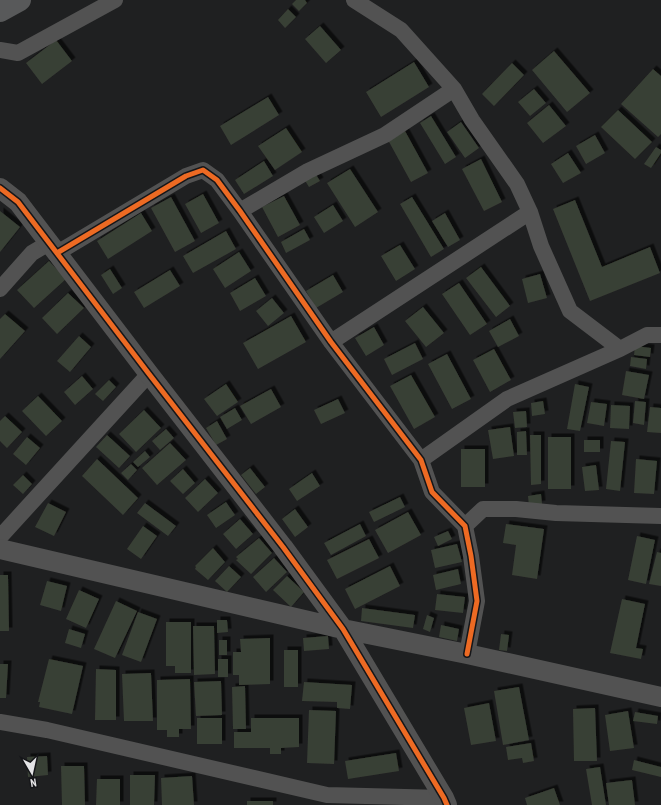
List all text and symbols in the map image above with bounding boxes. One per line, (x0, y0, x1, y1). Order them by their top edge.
north arrow (12, 753, 52, 793)
text: N (29, 775, 38, 790)

